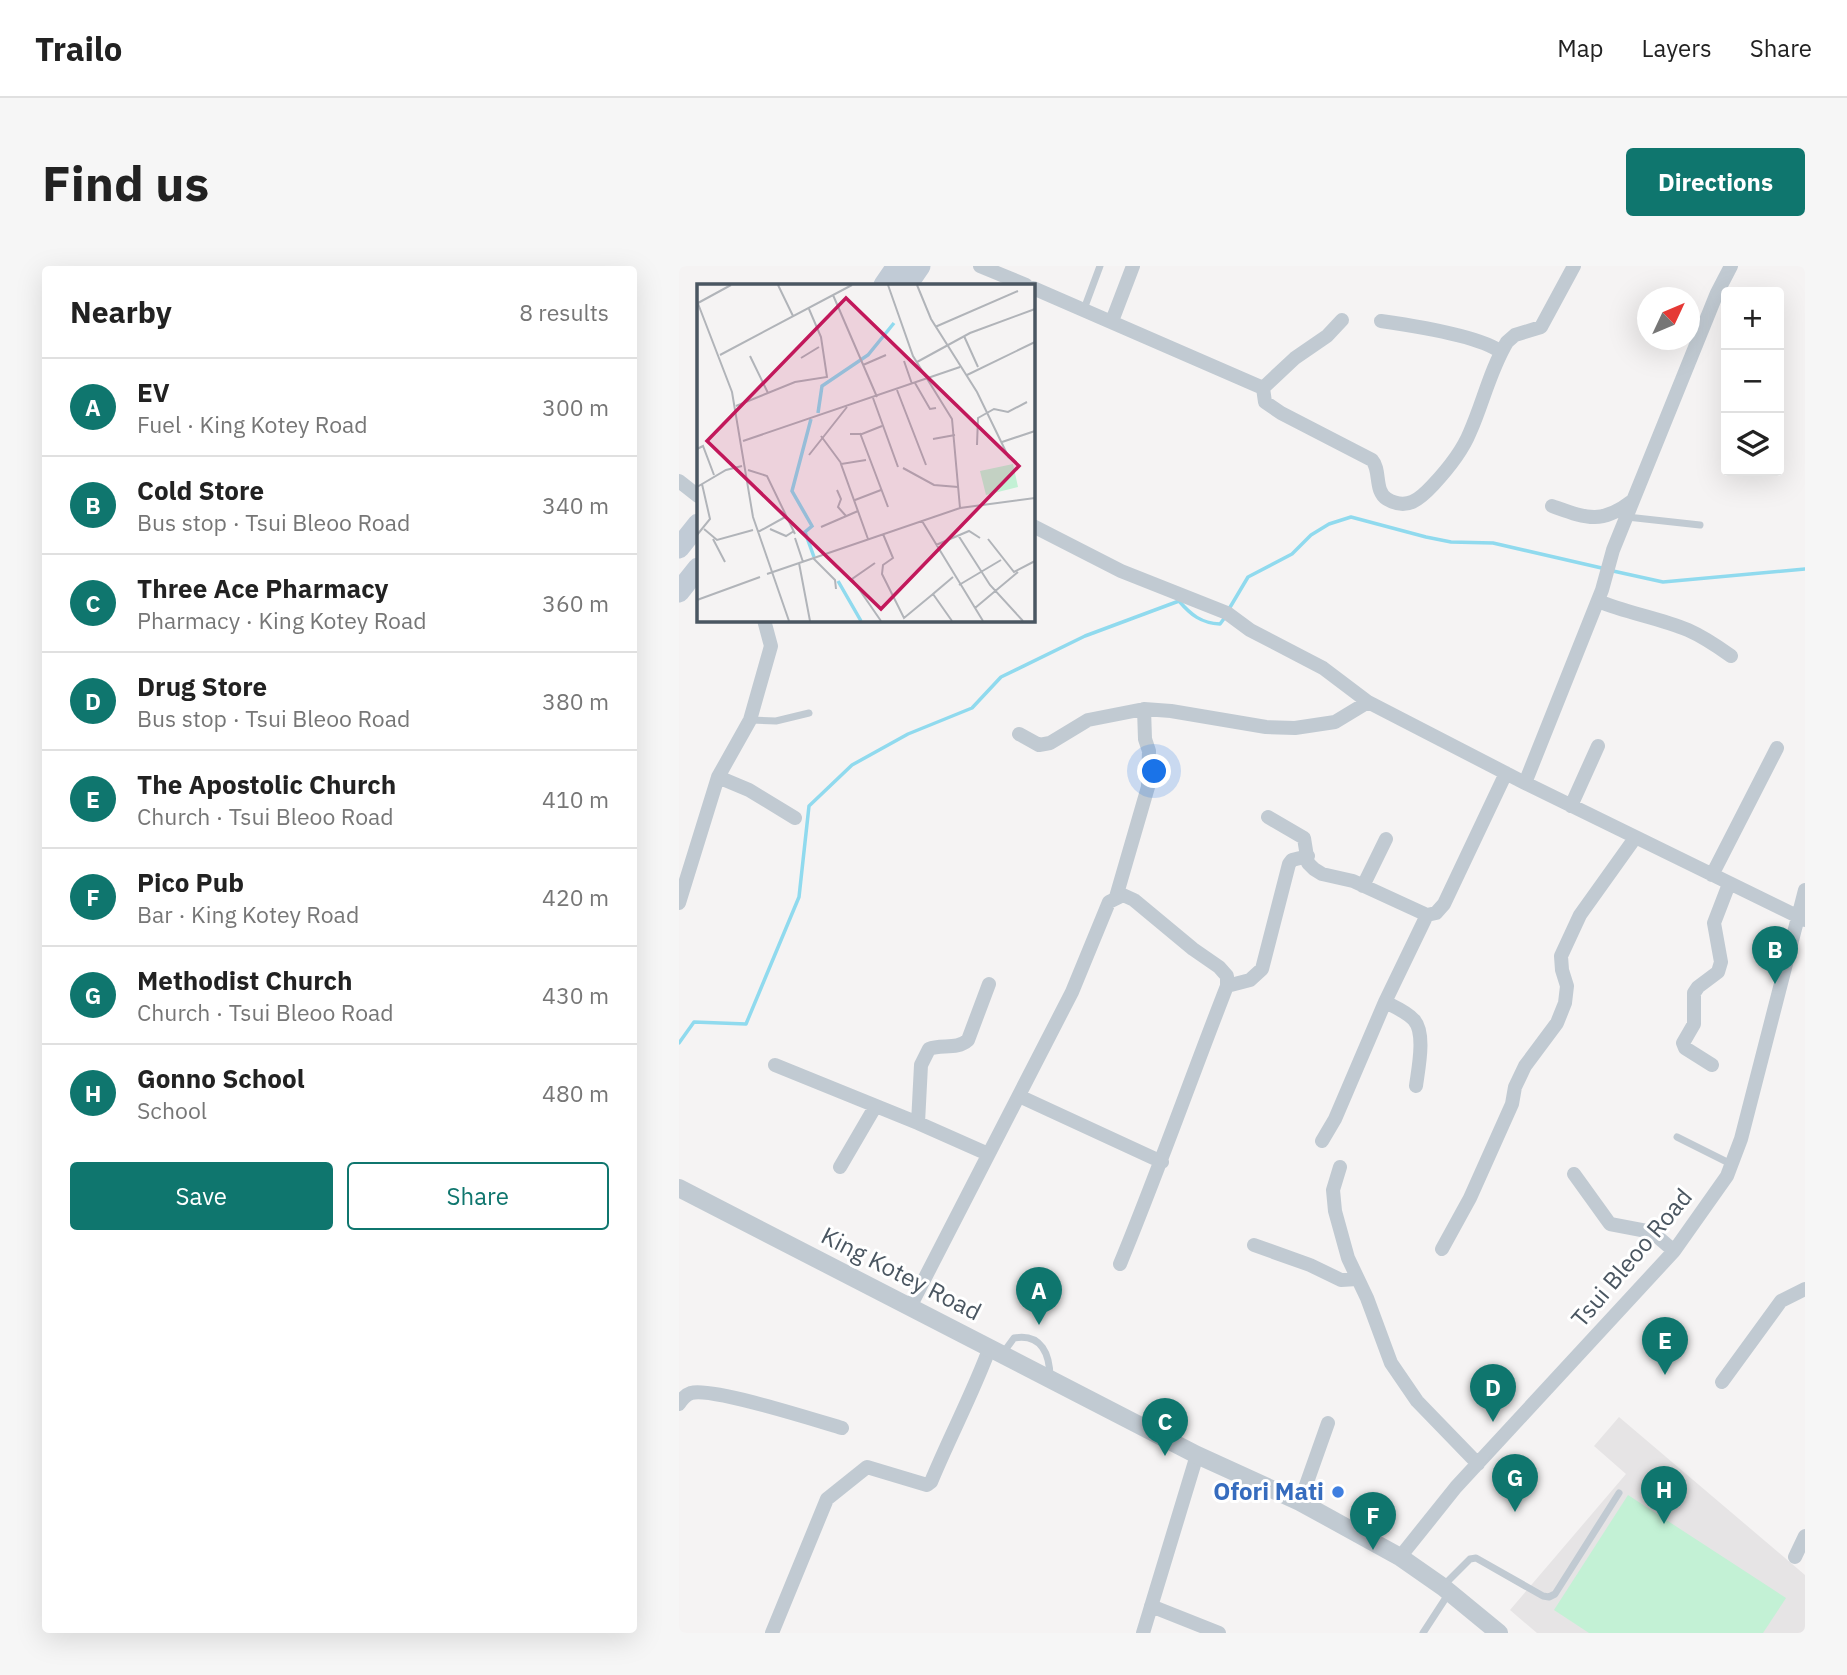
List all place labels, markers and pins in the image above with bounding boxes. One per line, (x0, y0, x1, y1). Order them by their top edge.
pin: B (1752, 926, 1798, 984)
pin: A (1016, 1267, 1062, 1325)
pin: E (1642, 1317, 1688, 1375)
pin: D (1470, 1364, 1516, 1422)
pin: C (1142, 1398, 1188, 1456)
pin: G (1492, 1454, 1538, 1512)
pin: H (1641, 1466, 1687, 1524)
place label: Ofori Mati (1213, 1475, 1324, 1507)
marker: Ofori Mati (1330, 1484, 1346, 1500)
pin: F (1350, 1492, 1396, 1550)

